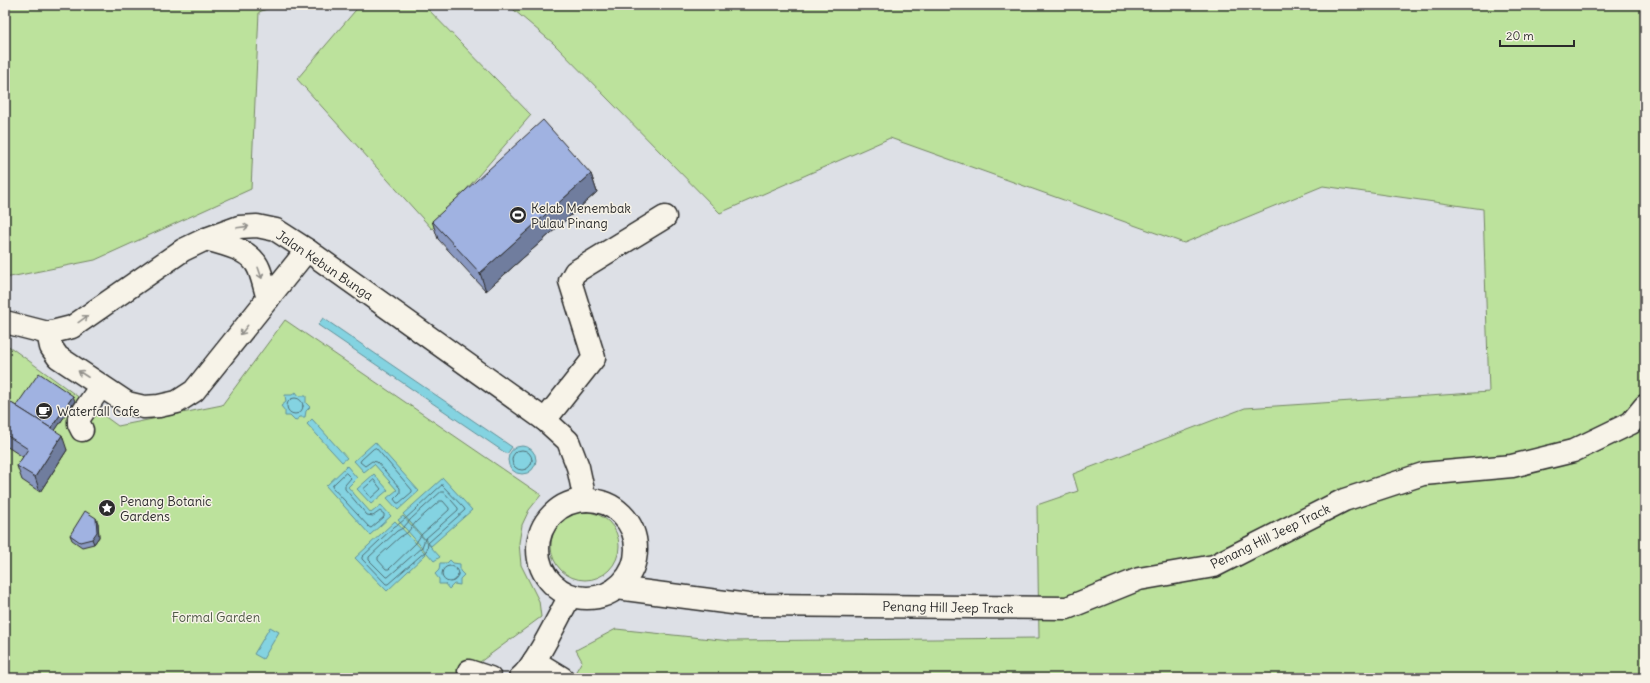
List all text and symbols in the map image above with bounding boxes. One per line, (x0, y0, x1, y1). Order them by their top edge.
scale bar (1500, 22, 1574, 48)
text: 20 m (1506, 28, 1534, 43)
place label: Kelab Menembak Pulau Pinang (531, 200, 631, 232)
sports icon: Kelab Menembak Pulau Pinang (508, 205, 528, 225)
one-way arrow (237, 223, 250, 231)
street label: Jalan Kebun Bunga (273, 227, 376, 304)
one-way arrow (257, 266, 264, 279)
one-way arrow (78, 314, 89, 323)
one-way arrow (240, 324, 248, 335)
one-way arrow (78, 370, 89, 378)
cafe icon: Waterfall Cafe (34, 401, 54, 421)
place label: Waterfall Cafe (57, 403, 140, 420)
place label: Penang Botanic Gardens (120, 493, 212, 525)
place icon: Penang Botanic Gardens (97, 498, 117, 518)
street label: Penang Hill Jeep Track (1208, 500, 1333, 573)
street label: Penang Hill Jeep Track (882, 598, 1014, 617)
park label: Formal Garden (172, 609, 261, 626)

